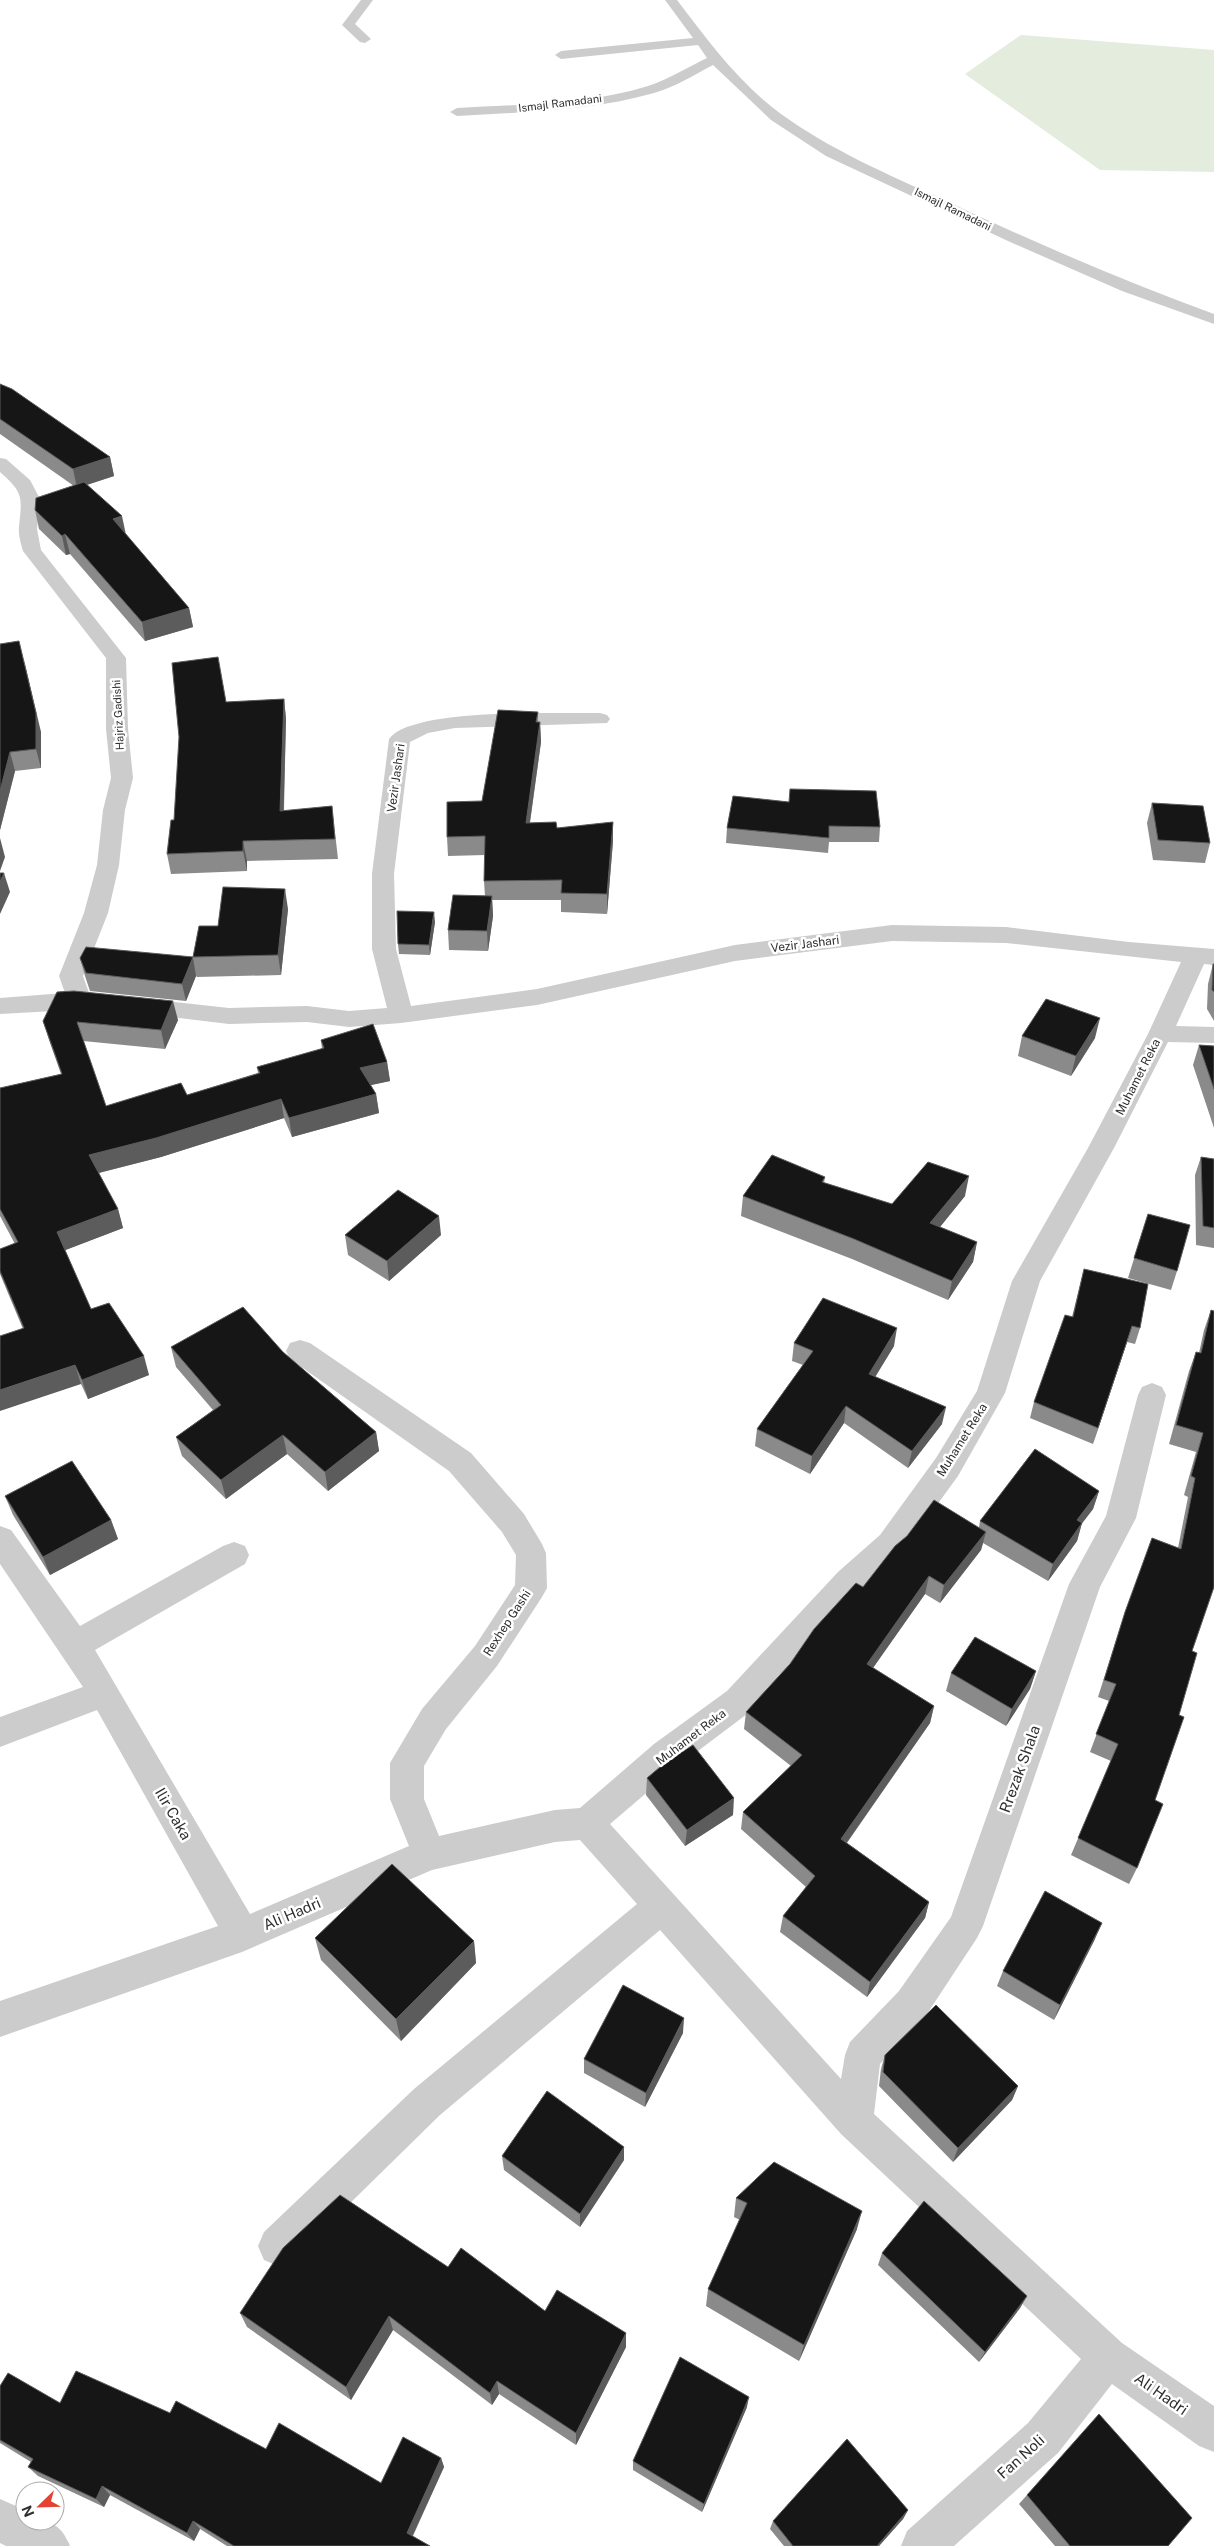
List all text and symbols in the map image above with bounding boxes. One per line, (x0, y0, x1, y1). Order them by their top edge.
street label: Ismajl Ramadani (518, 92, 602, 114)
street label: Ismajl Ramadani (913, 185, 993, 233)
street label: Hajriz Gadishi (110, 679, 126, 751)
street label: Vezir Jashari (384, 743, 408, 813)
street label: Vezir Jashari (770, 933, 840, 955)
street label: Muhamet Reka (1113, 1037, 1163, 1117)
street label: Muhamet Reka (934, 1401, 990, 1479)
street label: Rexhep Gashi (480, 1587, 534, 1659)
street label: Muhamet Reka (653, 1706, 729, 1768)
street label: Rrezak Shala (996, 1723, 1043, 1815)
street label: Ilir Caka (152, 1785, 195, 1843)
street label: Ali Hadri (260, 1894, 323, 1933)
street label: Ali Hadri (1131, 2369, 1191, 2418)
street label: Fan Noli (994, 2431, 1048, 2482)
north arrow (15, 2481, 65, 2531)
text: N (19, 2503, 38, 2519)

